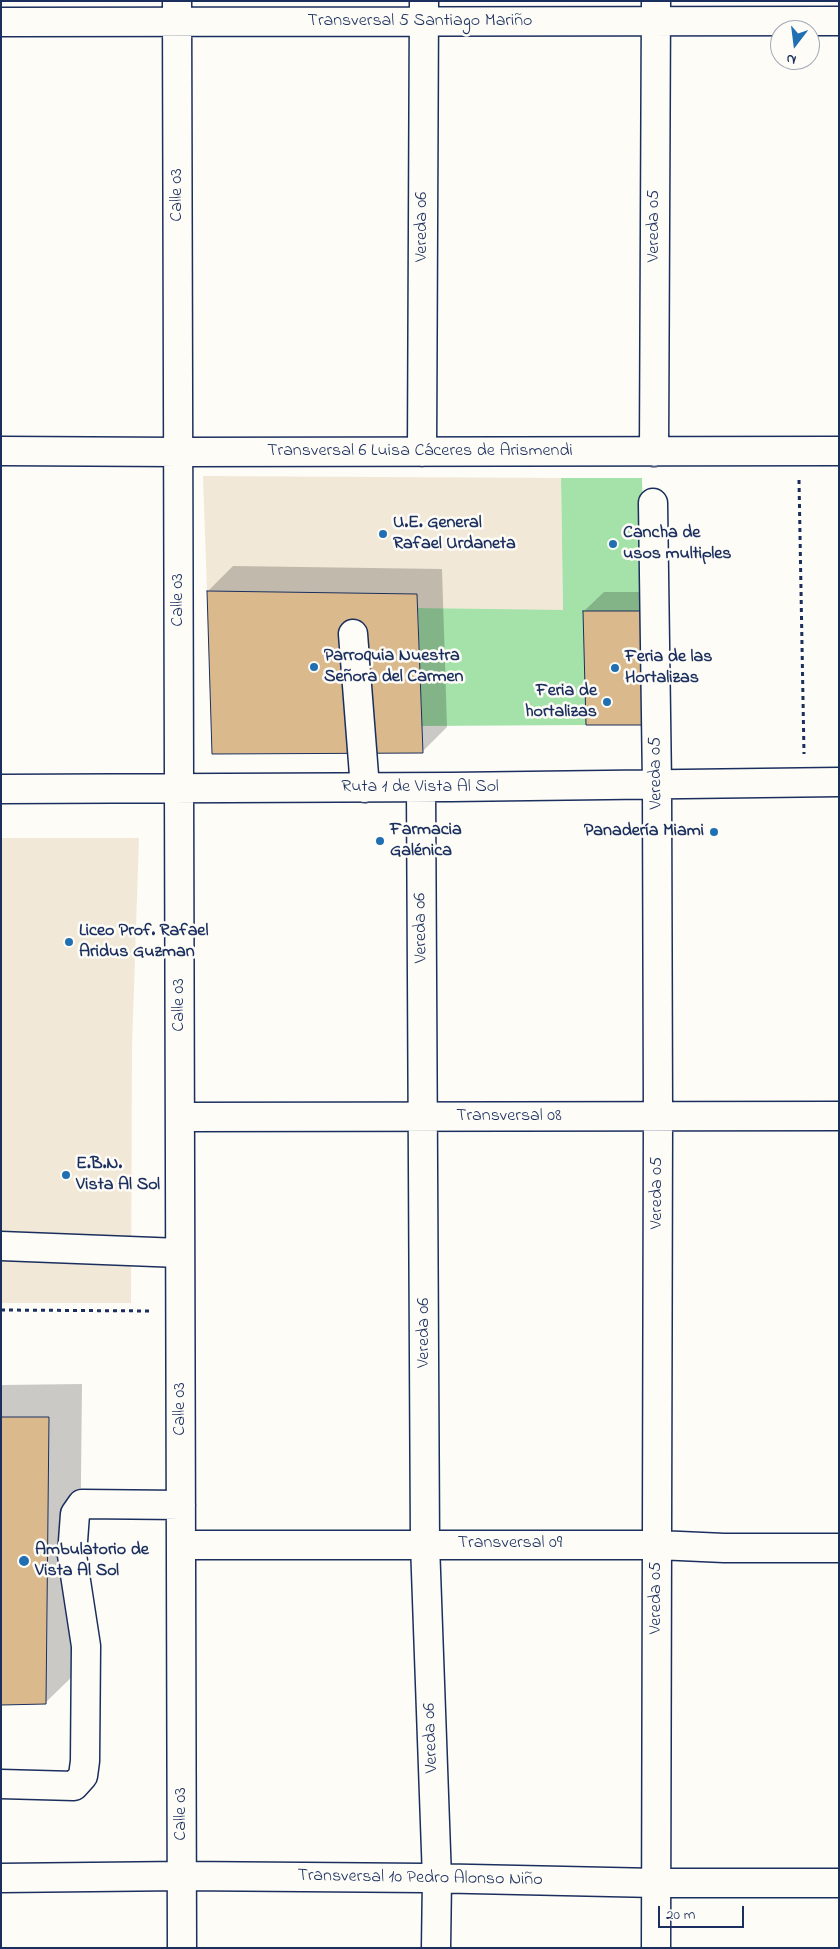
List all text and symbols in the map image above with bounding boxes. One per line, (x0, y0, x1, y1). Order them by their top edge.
street label: Transversal 5 Santiago Mariño (308, 11, 532, 33)
north arrow (770, 20, 820, 70)
text: N (784, 48, 799, 70)
street label: Calle 03 (167, 168, 189, 222)
street label: Vereda 05 (644, 190, 666, 262)
street label: Vereda 06 (412, 192, 434, 262)
street label: Transversal 6 Luisa Cáceres de Arismendi (267, 441, 573, 463)
place label: U.E. General Rafael Urdaneta (393, 513, 516, 556)
place label: Cancha de usos multiples (623, 523, 731, 566)
marker: U.E. General Rafael Urdaneta (377, 528, 389, 540)
marker: Cancha de usos multiples (607, 538, 619, 550)
street label: Calle 03 (168, 573, 190, 627)
place label: Parroquia Nuestra Señora del Carmen (324, 646, 463, 689)
place label: Feria de las Hortalizas (625, 647, 712, 690)
marker: Parroquia Nuestra Señora del Carmen (308, 661, 320, 673)
marker: Feria de las Hortalizas (609, 662, 621, 674)
place label: Feria de hortalizas (525, 681, 597, 724)
marker: Feria de hortalizas (601, 696, 613, 708)
street label: Vereda 05 (646, 737, 668, 809)
street label: Ruta 1 de Vista Al Sol (341, 777, 499, 799)
place label: Farmacia Galénica (390, 820, 462, 862)
place label: Panadería Miami (584, 821, 704, 843)
marker: Panadería Miami (708, 826, 720, 838)
marker: Farmacia Galénica (374, 835, 386, 847)
street label: Vereda 06 (411, 893, 433, 963)
place label: Liceo Prof. Rafael Aridus Guzman (79, 921, 208, 964)
marker: Liceo Prof. Rafael Aridus Guzman (63, 936, 75, 948)
street label: Calle 03 (169, 978, 191, 1032)
street label: Transversal 08 (456, 1106, 562, 1128)
place label: E.B.N. Vista Al Sol (76, 1154, 160, 1196)
street label: Vereda 05 (647, 1157, 669, 1229)
marker: E.B.N. Vista Al Sol (60, 1169, 72, 1181)
street label: Vereda 06 (414, 1298, 436, 1368)
street label: Calle 03 (170, 1382, 192, 1436)
street label: Transversal 09 (458, 1533, 562, 1555)
place label: Ambulatorio de Vista Al Sol (35, 1540, 149, 1582)
marker: Ambulatorio de Vista Al Sol (17, 1554, 31, 1568)
street label: Vereda 05 (646, 1562, 668, 1634)
street label: Vereda 06 (420, 1703, 444, 1773)
street label: Calle 03 (171, 1787, 193, 1841)
street label: Transversal 10 Pedro Alonso Niño (297, 1866, 543, 1892)
scale bar (660, 1896, 746, 1928)
text: 20 m (666, 1904, 695, 1926)

